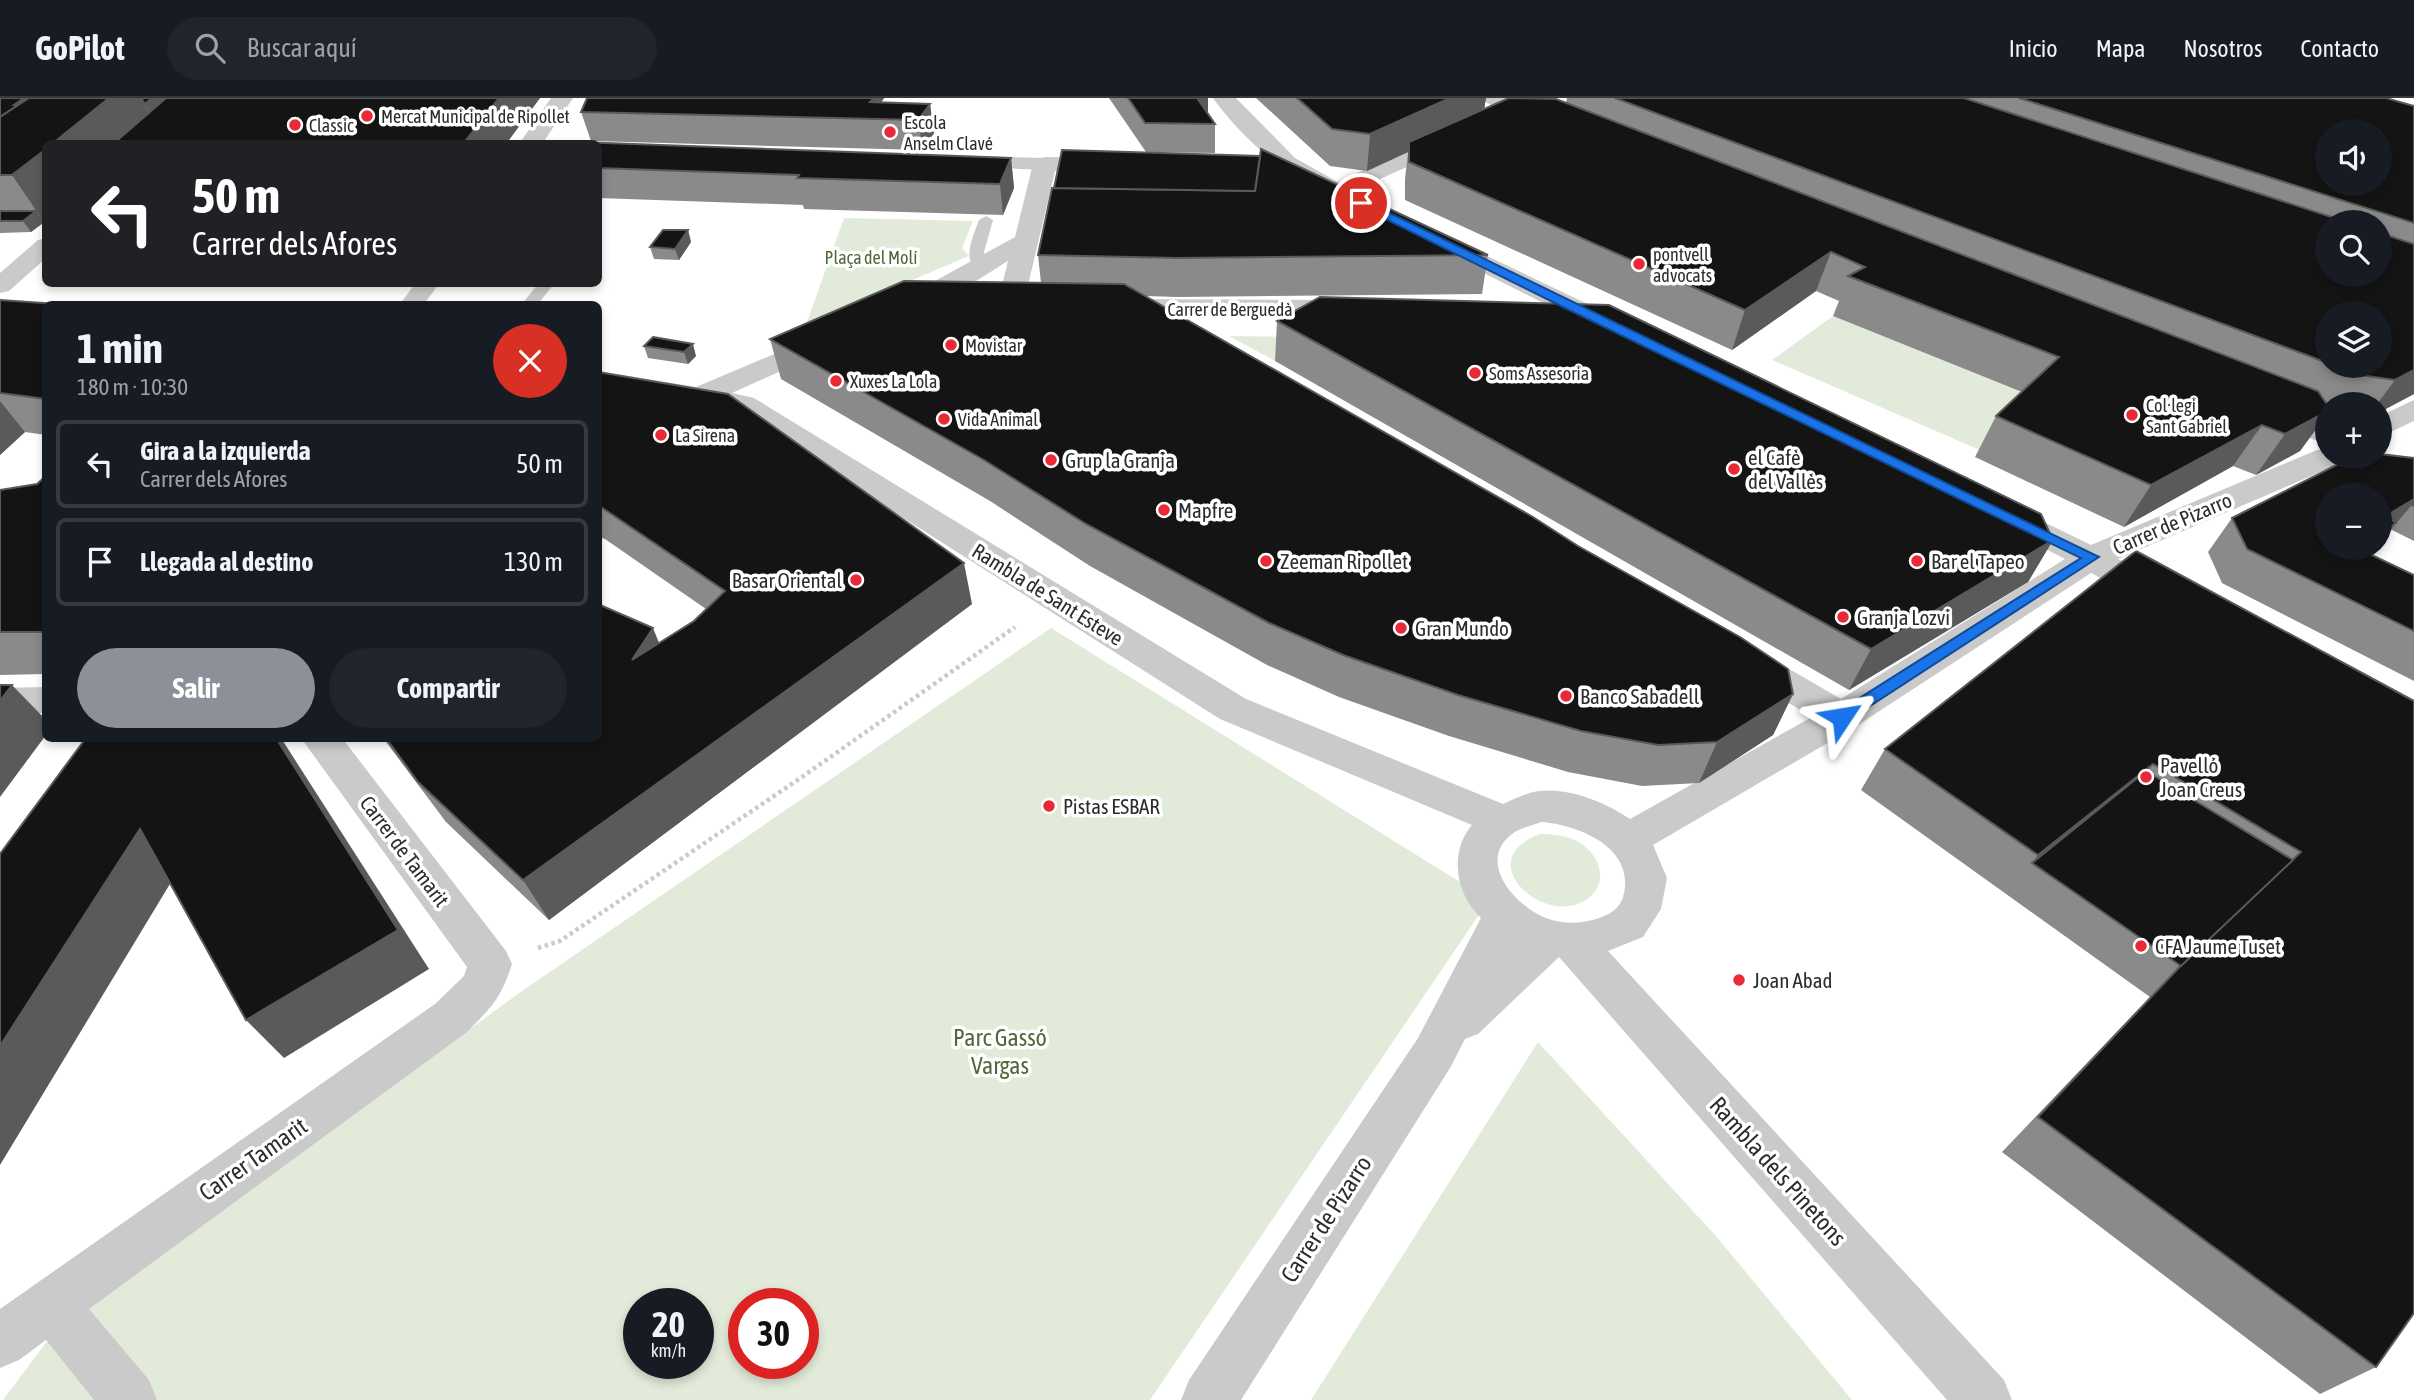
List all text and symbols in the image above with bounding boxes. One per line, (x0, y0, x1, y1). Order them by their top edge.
search box (167, 17, 657, 80)
text: GoPilot (35, 29, 125, 67)
icon: search (191, 29, 229, 67)
text: Buscar aquí (247, 33, 357, 63)
text: Inicio (2009, 35, 2058, 62)
text: Mapa (2096, 35, 2145, 62)
text: Nosotros (2183, 35, 2262, 62)
text: Contacto (2300, 35, 2379, 62)
place label: Mercat Municipal de Ripollet (381, 106, 570, 127)
marker: Mercat Municipal de Ripollet (359, 108, 375, 124)
place label: Escola Anselm Clavé (904, 112, 993, 154)
place label: Classic (309, 115, 354, 136)
marker: Classic (287, 117, 303, 133)
map controls (2315, 119, 2392, 560)
button: sound (2315, 119, 2392, 196)
marker: Escola Anselm Clavé (882, 124, 898, 140)
text: 50 m (192, 167, 280, 223)
icon: left (77, 168, 168, 259)
pin (1331, 173, 1391, 233)
icon: arrive (1342, 184, 1380, 222)
button: search (2315, 210, 2392, 287)
text: Carrer dels Afores (192, 225, 397, 262)
place label: pontvell advocats (1653, 244, 1712, 286)
park label: Plaça del Molí (825, 247, 917, 268)
marker: pontvell advocats (1631, 256, 1647, 272)
street label: Carrer de Berguedà (1167, 299, 1293, 320)
button: layers (2315, 301, 2392, 378)
text: 1 min (77, 324, 163, 372)
button: close (493, 324, 567, 398)
place label: Movistar (965, 335, 1023, 356)
marker: Movistar (943, 337, 959, 353)
place label: Soms Assesoria (1489, 363, 1589, 384)
marker: Soms Assesoria (1467, 365, 1483, 381)
place label: Xuxes La Lola (850, 371, 937, 392)
marker: Xuxes La Lola (828, 373, 844, 389)
text: 180 m · 10:30 (77, 374, 188, 400)
button: + (2315, 392, 2392, 469)
place label: Col·legi Sant Gabriel (2146, 395, 2227, 437)
marker: Col·legi Sant Gabriel (2124, 407, 2140, 423)
place label: Vida Animal (958, 409, 1038, 430)
marker: Vida Animal (936, 411, 952, 427)
place label: La Sirena (675, 425, 735, 446)
marker: La Sirena (653, 427, 669, 443)
text: Gira a la izquierda (140, 436, 311, 466)
icon: left (81, 445, 119, 483)
place label: el Cafè del Vallès (1748, 445, 1823, 493)
place label: Grup la Granja (1065, 448, 1175, 472)
text: 50 m (516, 449, 563, 479)
marker: Grup la Granja (1043, 452, 1059, 468)
marker: el Cafè del Vallès (1726, 461, 1742, 477)
text: Carrer dels Afores (140, 466, 287, 492)
button: − (2315, 483, 2392, 560)
street label: Carrer de Pizarro (2109, 487, 2235, 559)
place label: Mapfre (1178, 498, 1233, 522)
marker: Mapfre (1156, 502, 1172, 518)
street label: Rambla de Sant Esteve (968, 538, 1128, 650)
icon: arrive (81, 543, 119, 581)
text: Llegada al destino (140, 547, 313, 577)
text: 130 m (504, 547, 563, 577)
place label: Zeeman Ripollet (1280, 549, 1408, 573)
place label: Bar el Tapeo (1931, 549, 2025, 573)
marker: Zeeman Ripollet (1258, 553, 1274, 569)
marker: Bar el Tapeo (1909, 553, 1925, 569)
place label: Basar Oriental (732, 568, 842, 592)
marker: Basar Oriental (848, 572, 864, 588)
place label: Granja Lozvi (1857, 605, 1950, 629)
marker: Granja Lozvi (1835, 609, 1851, 625)
place label: Gran Mundo (1415, 616, 1509, 640)
marker: Gran Mundo (1393, 620, 1409, 636)
button: Salir (77, 648, 315, 728)
button: Compartir (329, 648, 567, 728)
position arrow (1805, 680, 1879, 754)
place label: Banco Sabadell (1580, 684, 1700, 708)
marker: Banco Sabadell (1558, 688, 1574, 704)
place label: Pavelló Joan Creus (2160, 753, 2242, 801)
marker: Pavelló Joan Creus (2138, 769, 2154, 785)
street label: Carrer de Tamarit (356, 791, 454, 911)
place label: Pistas ESBAR (1063, 794, 1160, 818)
marker: Pistas ESBAR (1041, 798, 1057, 814)
place label: CFA Jaume Tuset (2155, 934, 2281, 958)
marker: CFA Jaume Tuset (2133, 938, 2149, 954)
place label: Joan Abad (1753, 968, 1832, 992)
marker: Joan Abad (1731, 972, 1747, 988)
park label: Parc Gassó Vargas (953, 1024, 1047, 1079)
street label: Rambla dels Pinetons (1704, 1091, 1852, 1251)
street label: Carrer Tamarit (194, 1112, 312, 1206)
street label: Carrer de Pizarro (1275, 1151, 1377, 1287)
speed limit sign: 30 (728, 1288, 819, 1379)
text: 20 (652, 1304, 685, 1344)
text: km/h (651, 1340, 686, 1361)

